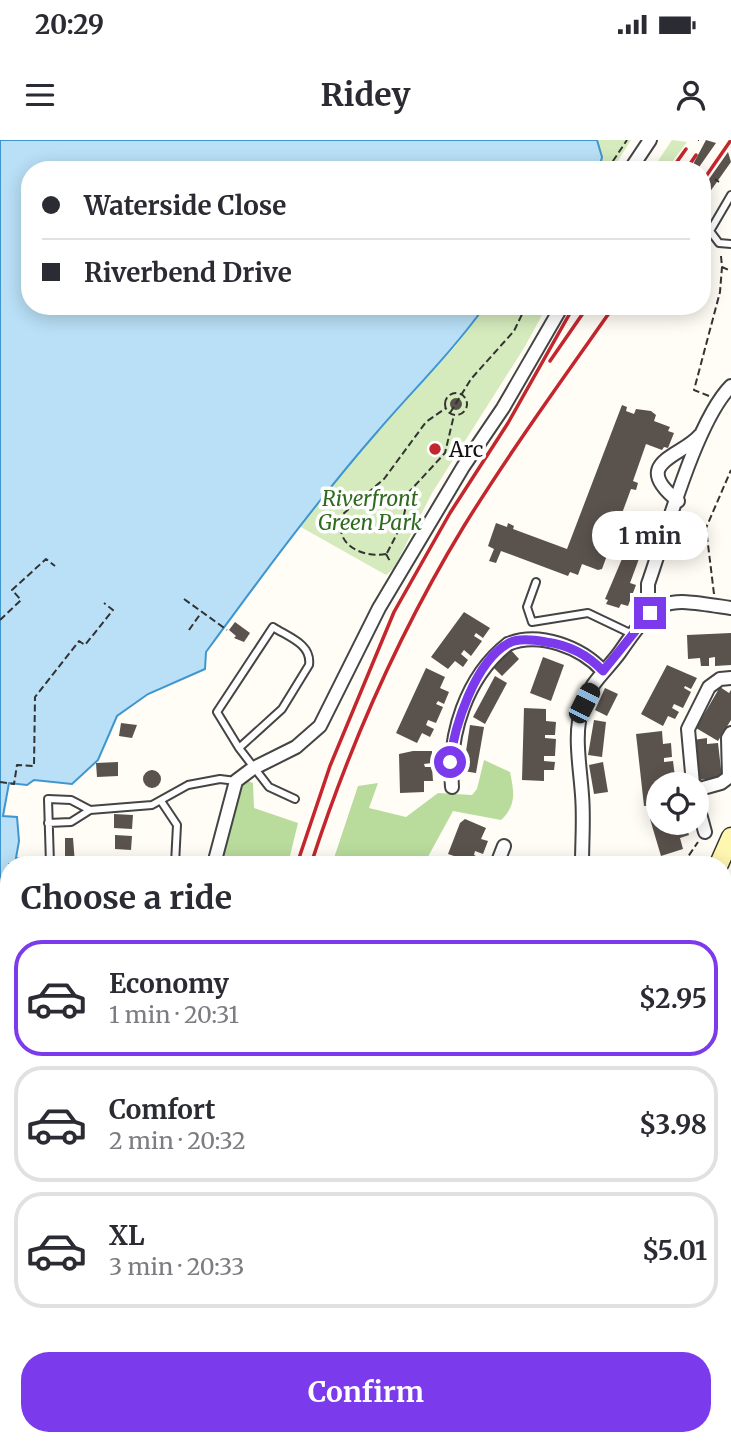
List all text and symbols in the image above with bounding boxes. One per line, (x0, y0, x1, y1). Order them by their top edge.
text: 20:29 (35, 8, 104, 41)
text: Ridey (321, 75, 410, 115)
icon: menu (21, 76, 59, 114)
icon: person (672, 76, 710, 114)
text: Waterside Close (84, 189, 286, 222)
text: Riverbend Drive (84, 256, 292, 289)
place label: Arc (448, 436, 483, 463)
marker: Arc (427, 441, 443, 457)
park label: Riverfront Green Park (318, 485, 423, 536)
callout: 1 min (592, 512, 708, 560)
text: 1 min (619, 521, 681, 550)
route end (634, 597, 666, 629)
car (566, 680, 603, 726)
route start (434, 746, 466, 778)
map controls (646, 772, 709, 835)
button: locate (646, 772, 709, 835)
text: Choose a ride (21, 878, 232, 918)
icon: car (25, 967, 88, 1030)
text: Economy (109, 967, 229, 1000)
text: $2.95 (639, 982, 707, 1015)
text: 1 min · 20:31 (109, 1000, 239, 1029)
icon: car (25, 1093, 88, 1156)
text: Comfort (109, 1093, 215, 1126)
text: $3.98 (639, 1108, 707, 1141)
text: 2 min · 20:32 (109, 1126, 246, 1155)
icon: car (25, 1219, 88, 1282)
text: XL (109, 1219, 145, 1252)
text: $5.01 (642, 1234, 707, 1267)
text: 3 min · 20:33 (109, 1252, 244, 1281)
button: Confirm (21, 1352, 711, 1432)

